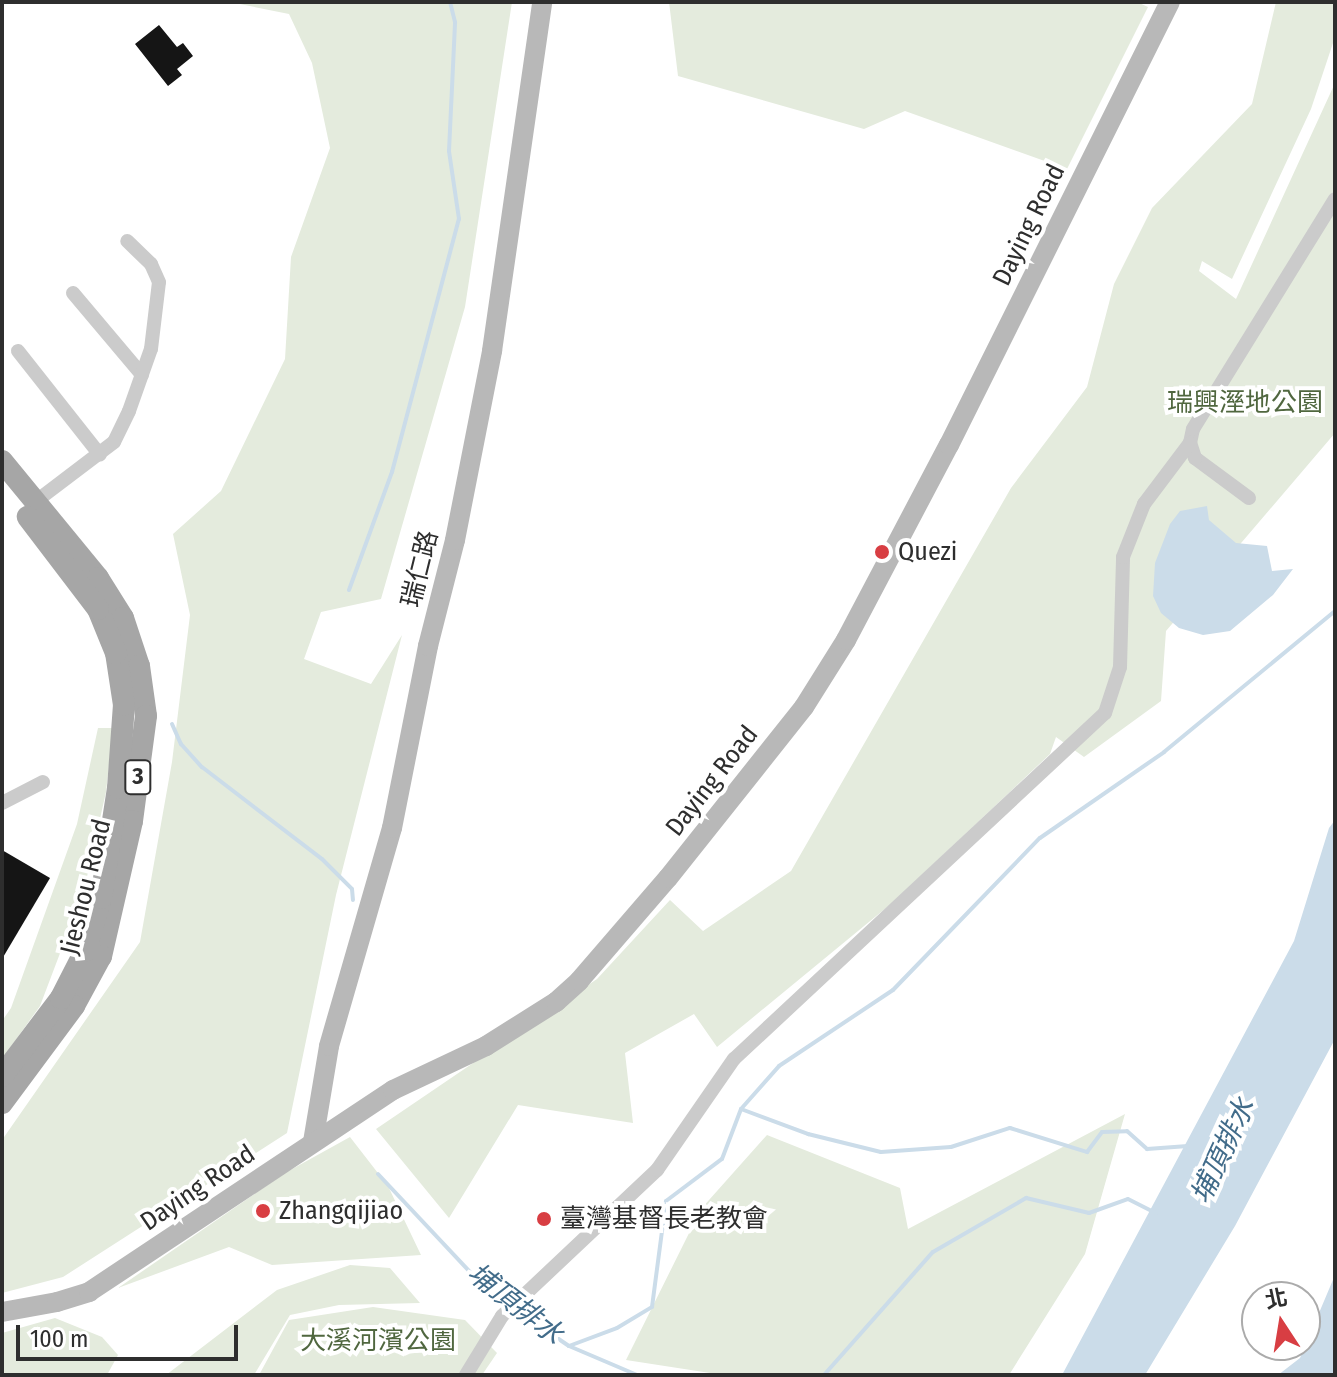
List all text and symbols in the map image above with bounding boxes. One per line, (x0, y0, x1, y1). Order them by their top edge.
street label: Daying Road (986, 159, 1072, 291)
park label: 瑞興溼地公園 (1167, 387, 1323, 419)
street label: 瑞仁路 (395, 527, 445, 611)
place label: Quezi (898, 536, 957, 568)
marker: Quezi (873, 543, 891, 561)
street label: Daying Road (659, 720, 765, 842)
road number: 3 (124, 757, 152, 797)
street label: Jieshou Road (54, 816, 118, 958)
water label: 埔頂排水 (1184, 1093, 1262, 1209)
street label: Daying Road (135, 1138, 261, 1238)
place label: Zhangqijiao (279, 1195, 403, 1227)
marker: Zhangqijiao (254, 1202, 272, 1220)
place label: 臺灣基督長老教會 (560, 1203, 768, 1235)
marker: 臺灣基督長老教會 (535, 1210, 553, 1228)
water label: 埔頂排水 (461, 1256, 569, 1352)
north arrow (1241, 1281, 1321, 1361)
text: 北 (1263, 1283, 1290, 1314)
scale bar (20, 1309, 242, 1359)
text: 100 m (30, 1325, 88, 1353)
park label: 大溪河濱公園 (300, 1325, 456, 1357)

